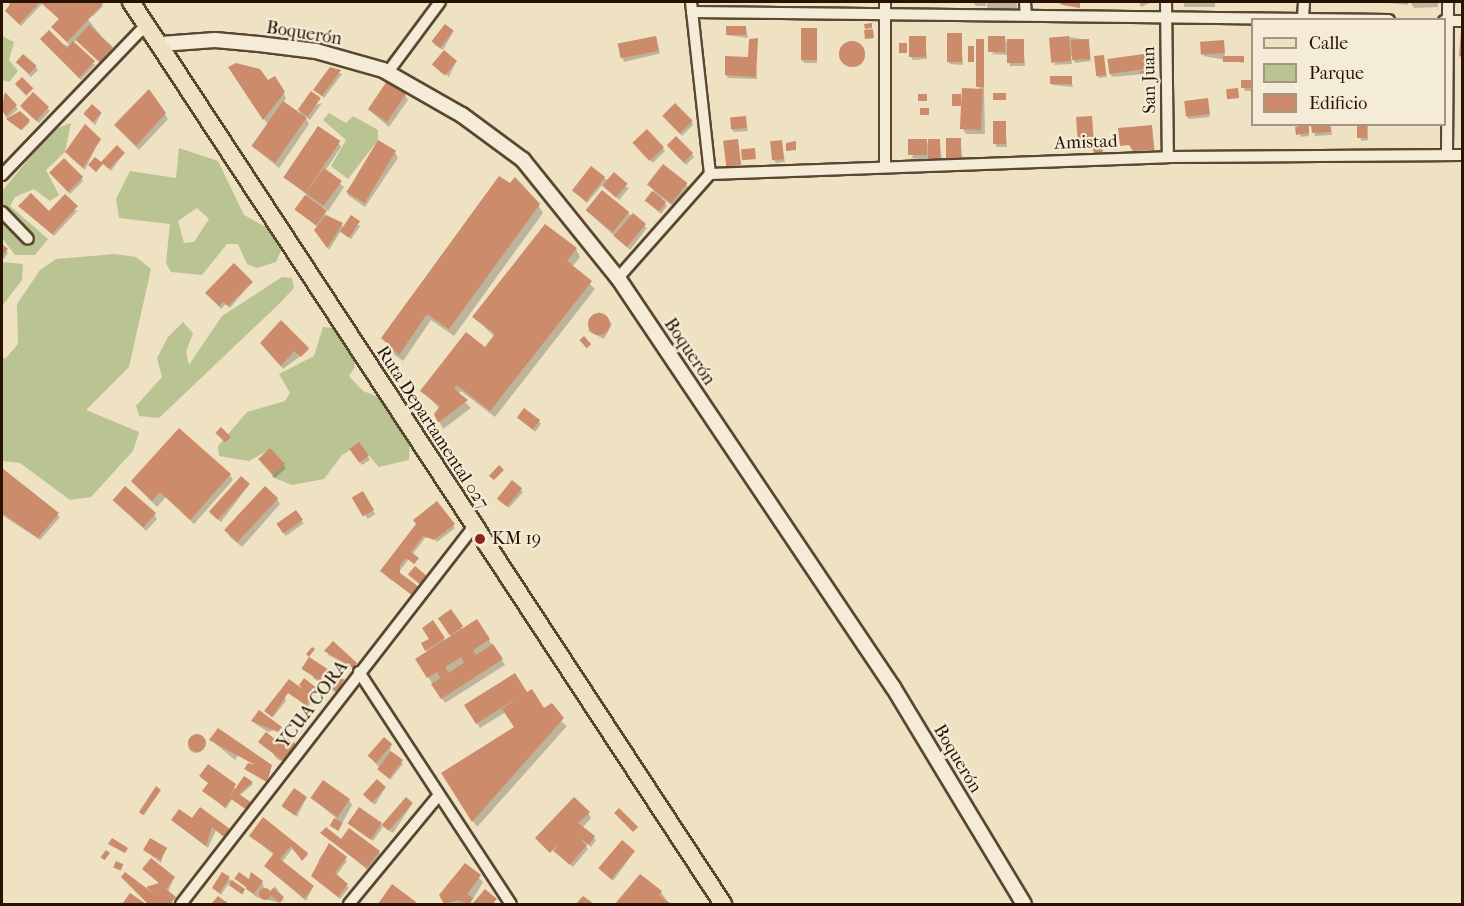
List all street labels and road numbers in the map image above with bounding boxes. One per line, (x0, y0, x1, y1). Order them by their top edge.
street label: Boquerón (265, 17, 343, 51)
street label: San Juan (1139, 46, 1161, 114)
street label: Amistad (1054, 131, 1118, 155)
street label: Boquerón (659, 314, 719, 390)
street label: Ruta Departamental 027 (371, 342, 493, 514)
street label: YCUA CORA (273, 657, 353, 753)
street label: Boquerón (928, 721, 986, 797)

